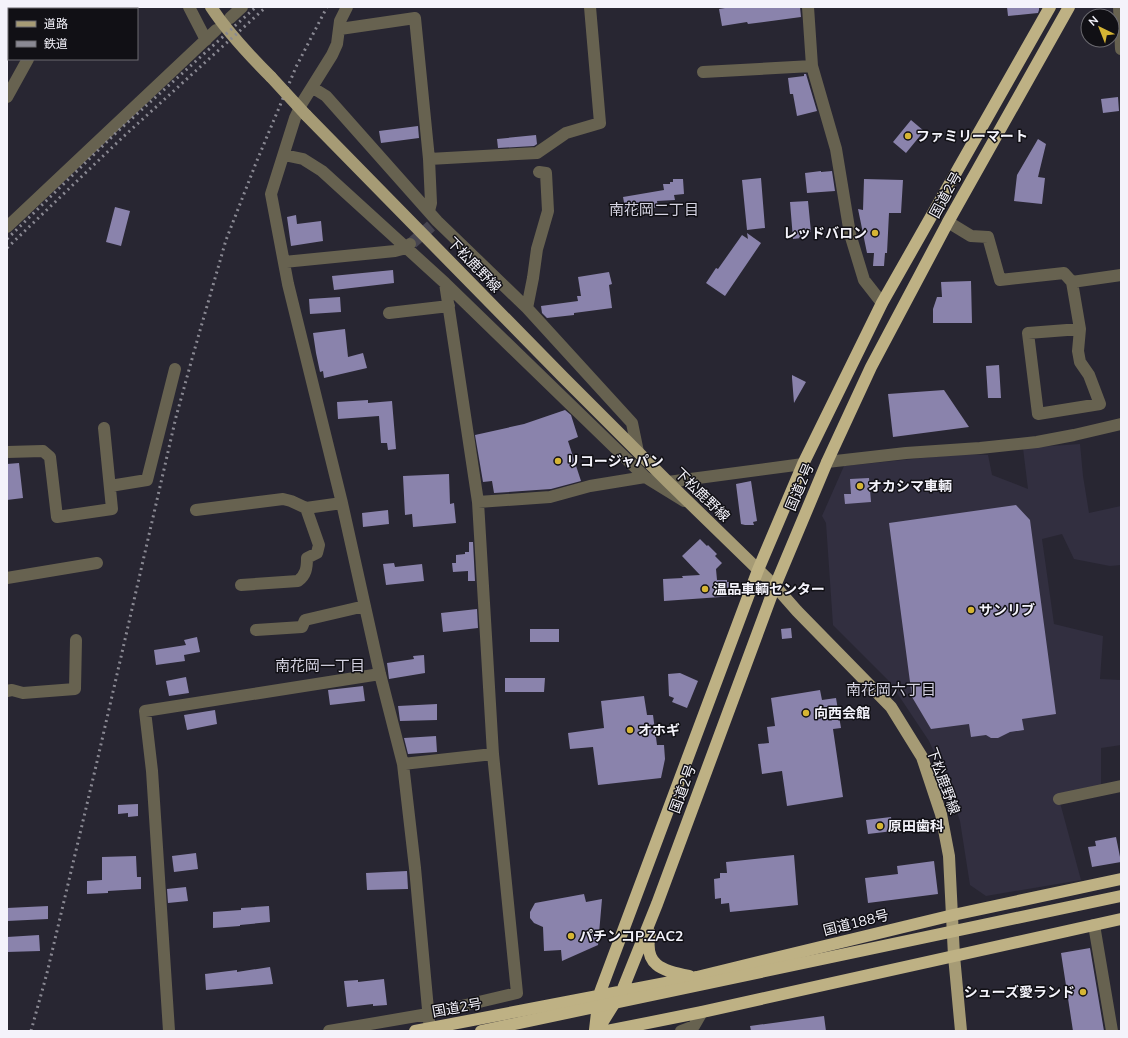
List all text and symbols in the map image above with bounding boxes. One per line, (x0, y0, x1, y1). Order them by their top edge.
legend (8, 8, 138, 60)
north arrow (1080, 8, 1120, 48)
text: N (1085, 13, 1102, 29)
text: 道路 (44, 16, 68, 32)
text: 鉄道 (44, 36, 68, 52)
place label: ファミリーマート (916, 127, 1028, 146)
marker: ファミリーマート (903, 131, 913, 141)
street label: 国道2号 (925, 168, 967, 222)
district label: 南花岡二丁目 (609, 200, 699, 220)
place label: レッドバロン (783, 224, 867, 243)
marker: レッドバロン (870, 228, 880, 238)
street label: 下松鹿野線 (443, 233, 505, 297)
place label: リコージャパン (566, 452, 664, 471)
marker: リコージャパン (553, 456, 563, 466)
street label: 国道2号 (781, 460, 819, 514)
street label: 下松鹿野線 (670, 464, 734, 526)
place label: オカシマ車輌 (868, 477, 952, 496)
marker: オカシマ車輌 (855, 481, 865, 491)
place label: 温品車輌センター (713, 580, 825, 599)
marker: 温品車輌センター (700, 584, 710, 594)
place label: サンリブ (979, 601, 1035, 620)
marker: サンリブ (966, 605, 976, 615)
district label: 南花岡一丁目 (275, 656, 365, 676)
district label: 南花岡六丁目 (846, 680, 936, 700)
place label: 向西会館 (814, 704, 870, 723)
marker: 向西会館 (801, 708, 811, 718)
place label: オホギ (638, 721, 680, 740)
marker: オホギ (625, 725, 635, 735)
street label: 下松鹿野線 (922, 745, 964, 817)
street label: 国道2号 (665, 762, 701, 816)
place label: 原田歯科 (888, 817, 944, 836)
marker: 原田歯科 (875, 821, 885, 831)
street label: 国道188号 (821, 906, 891, 940)
place label: パチンコP.ZAC2 (579, 927, 683, 946)
marker: パチンコP.ZAC2 (566, 931, 576, 941)
place label: シューズ愛ランド (964, 983, 1075, 1002)
marker: シューズ愛ランド (1078, 987, 1088, 997)
street label: 国道2号 (431, 994, 483, 1022)

